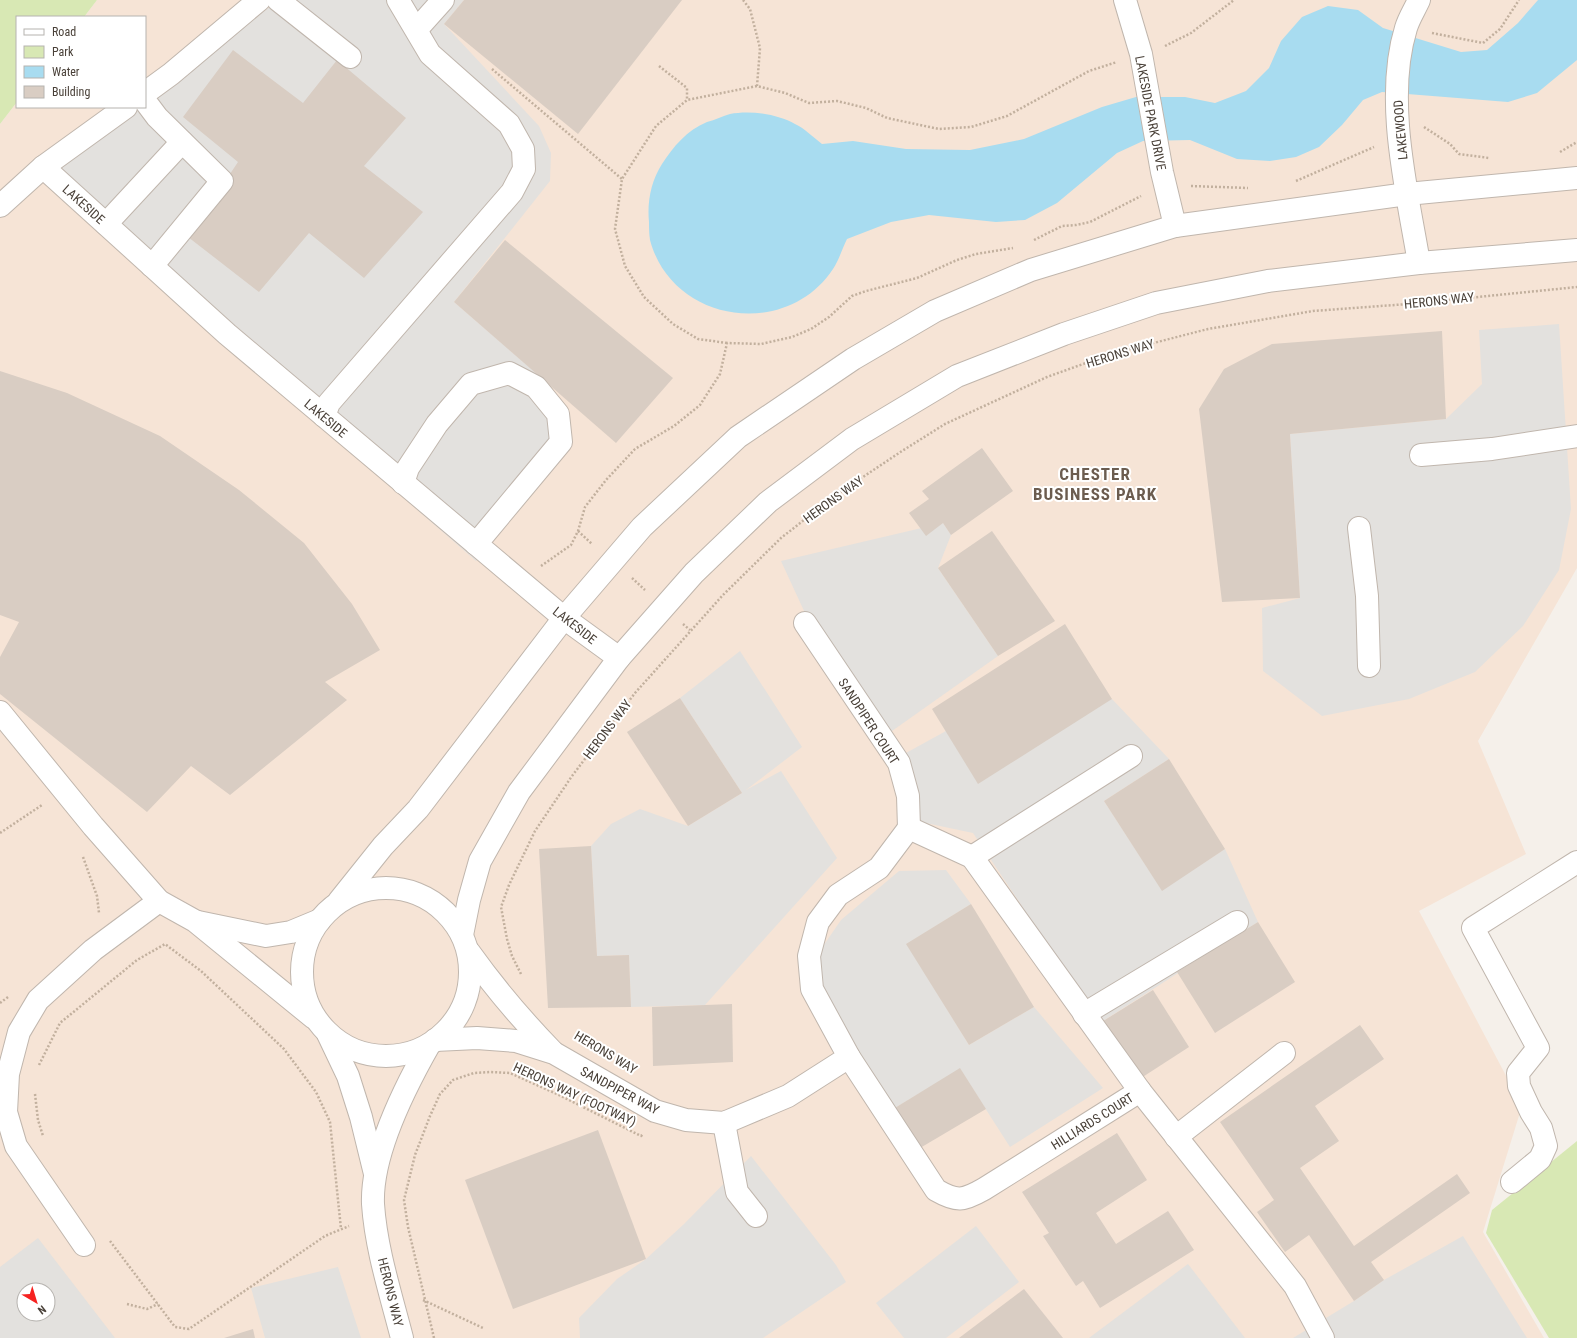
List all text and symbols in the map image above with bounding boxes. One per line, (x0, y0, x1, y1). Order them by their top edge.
legend (16, 16, 146, 108)
text: Road (52, 25, 76, 39)
text: Park (52, 45, 74, 59)
street label: LAKESIDE PARK DRIVE (1132, 55, 1169, 172)
text: Water (52, 65, 80, 79)
text: Building (52, 85, 90, 99)
street label: LAKEWOOD (1390, 99, 1411, 161)
street label: LAKESIDE (60, 182, 108, 227)
street label: HERONS WAY (1403, 289, 1475, 312)
street label: HERONS WAY (1084, 336, 1156, 371)
street label: LAKESIDE (301, 396, 350, 441)
district label: CHESTER BUSINESS PARK (1033, 464, 1157, 504)
street label: HERONS WAY (800, 473, 866, 526)
street label: LAKESIDE (550, 604, 599, 647)
street label: SANDPIPER COURT (835, 676, 902, 767)
street label: HERONS WAY (580, 697, 635, 762)
street label: HERONS WAY (572, 1028, 640, 1077)
street label: HERONS WAY (FOOTWAY) (511, 1059, 639, 1129)
street label: SANDPIPER WAY (578, 1063, 662, 1118)
street label: HILLIARDS COURT (1048, 1090, 1136, 1153)
street label: HERONS WAY (375, 1256, 406, 1328)
north arrow (16, 1282, 56, 1322)
text: N (35, 1302, 49, 1317)

